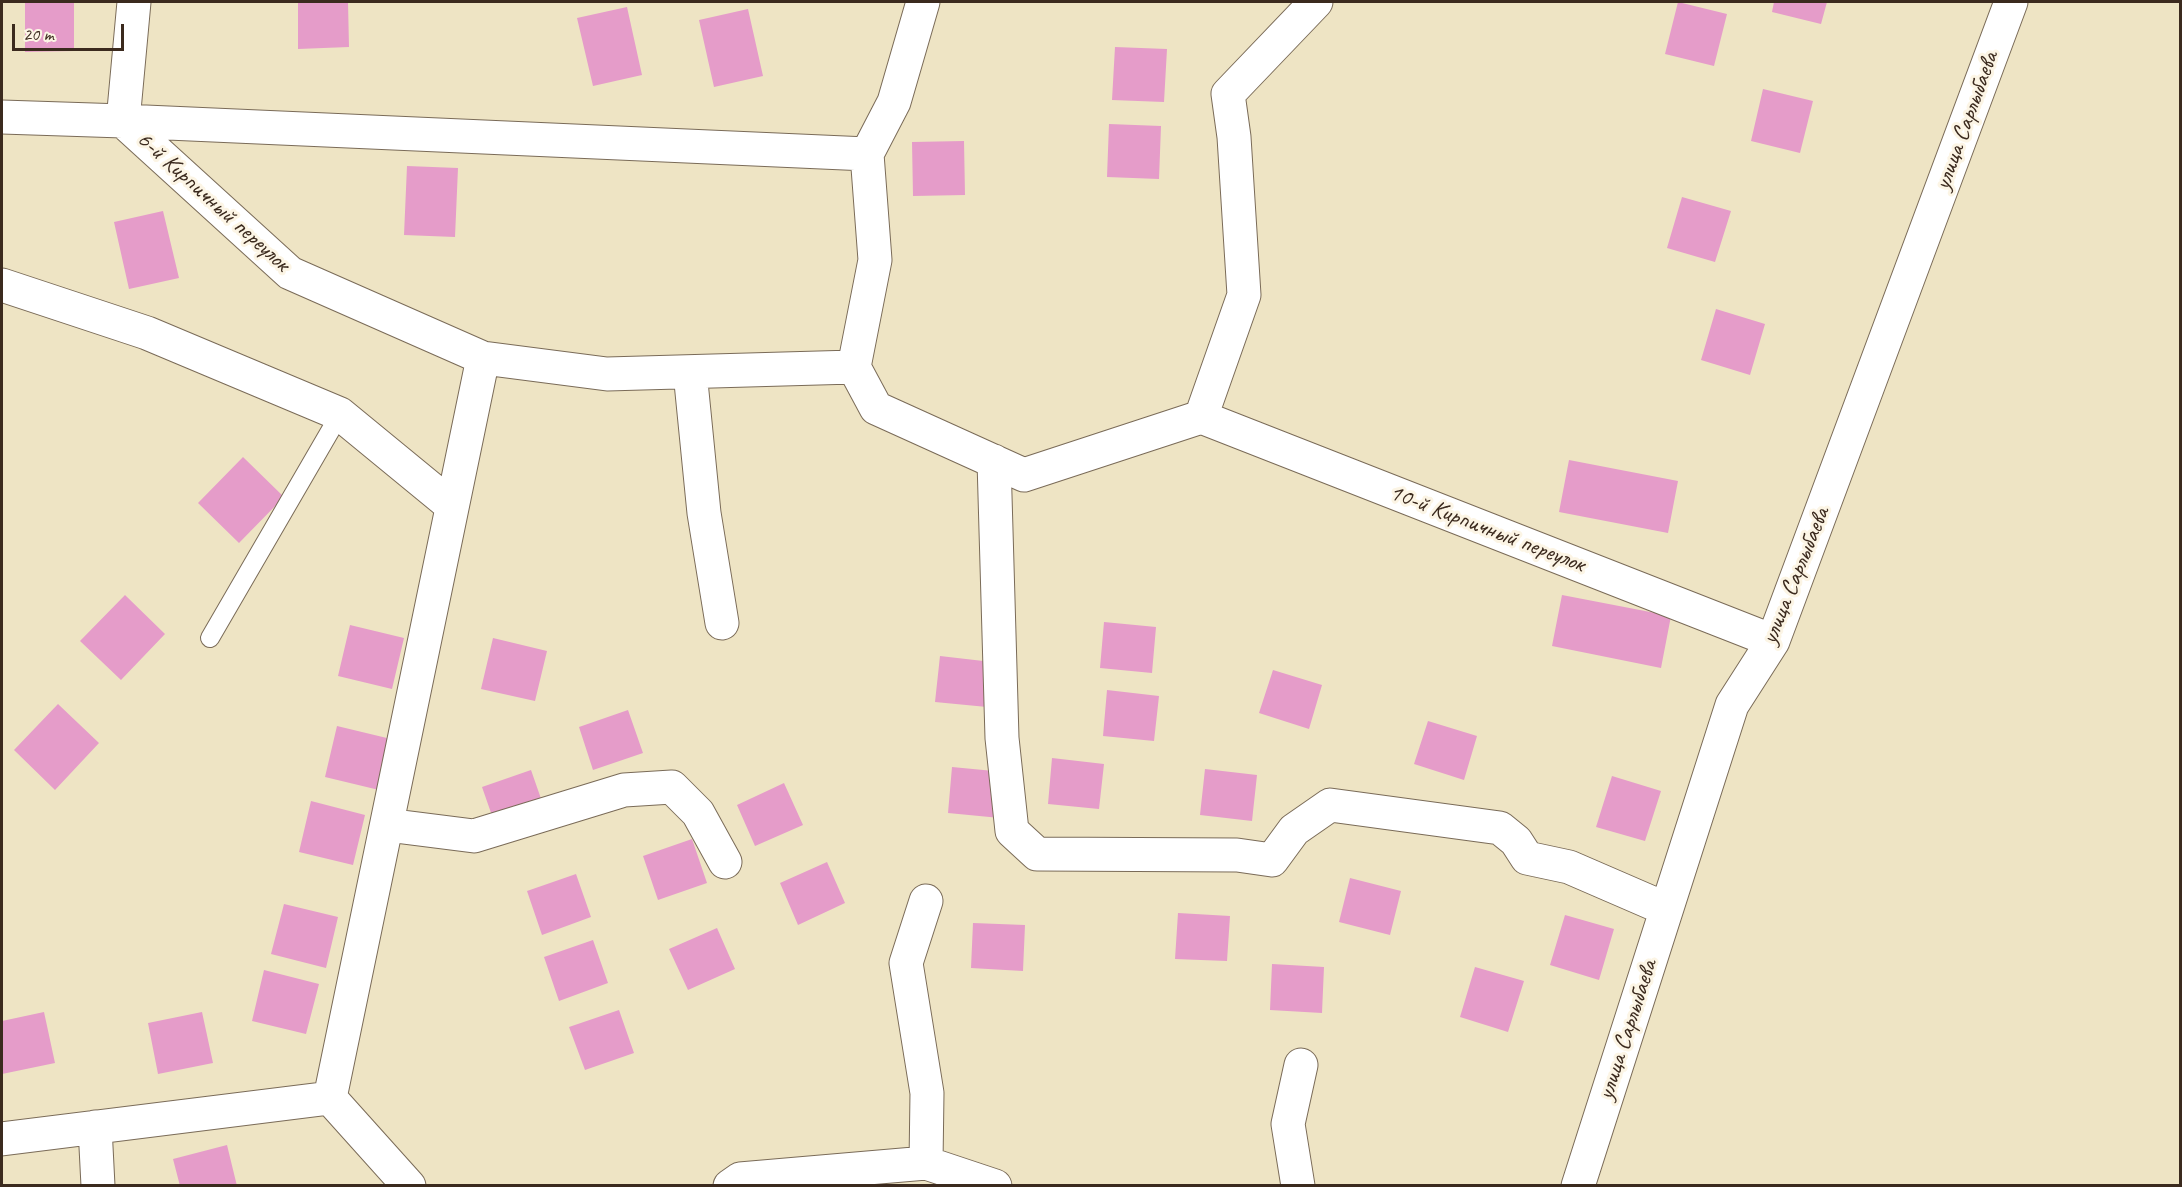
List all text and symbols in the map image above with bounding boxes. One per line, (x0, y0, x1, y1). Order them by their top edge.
scale bar (15, 12, 128, 50)
text: 20 m (23, 23, 54, 45)
street label: улица Сарлыбаева (1929, 48, 2005, 194)
street label: 6-й Кирпичный переулок (130, 126, 296, 278)
street label: 10-й Кирпичный переулок (1385, 478, 1589, 580)
street label: улица Сарлыбаева (1755, 503, 1837, 649)
street label: улица Сарлыбаева (1592, 957, 1664, 1103)

